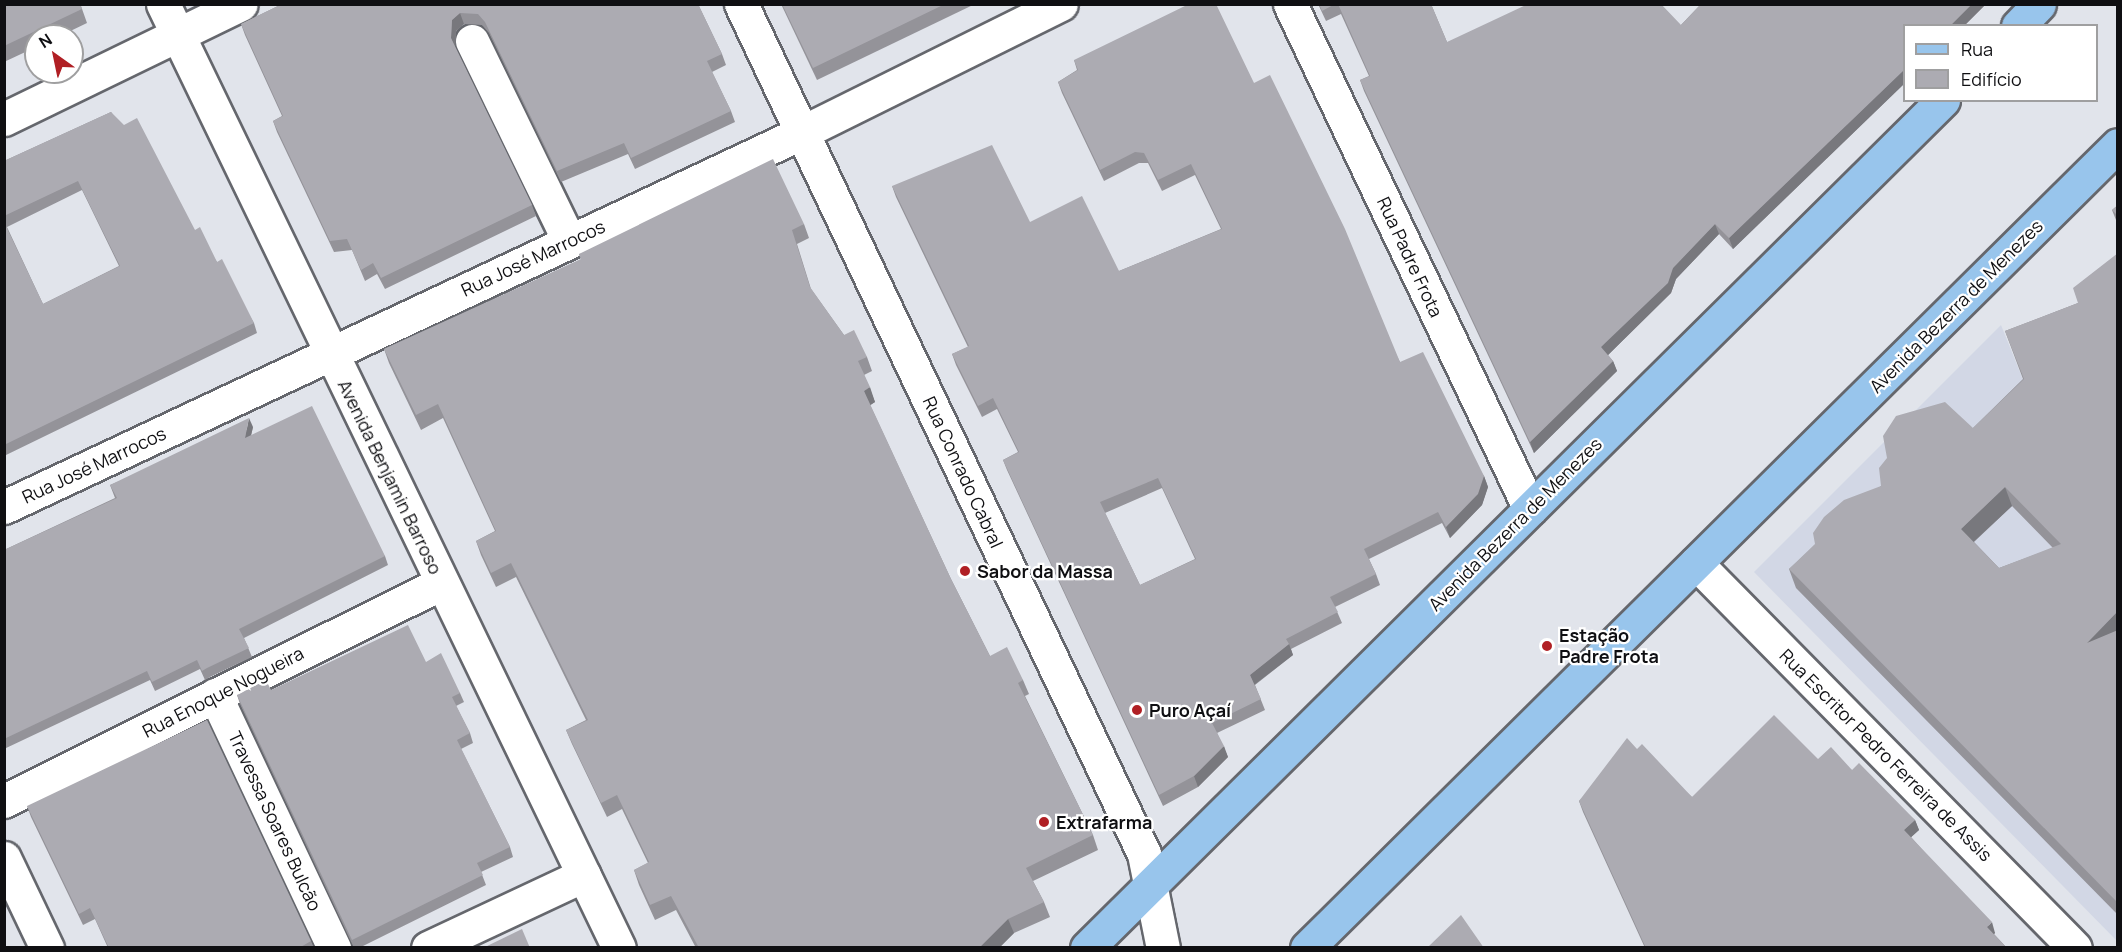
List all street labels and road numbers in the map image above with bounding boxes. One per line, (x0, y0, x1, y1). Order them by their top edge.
street label: Rua Padre Frota (1373, 193, 1447, 321)
street label: Rua José Marrocos (458, 215, 608, 301)
street label: Avenida Bezerra de Menezes (1865, 215, 2047, 397)
street label: Avenida Benjamin Barroso (333, 376, 447, 578)
street label: Rua Conrado Cabral (918, 393, 1008, 551)
street label: Rua José Marrocos (19, 422, 169, 508)
street label: Avenida Bezerra de Menezes (1424, 433, 1606, 615)
street label: Rua Enoque Nogueira (139, 642, 307, 742)
street label: Rua Escritor Pedro Ferreira de Assis (1775, 644, 1997, 866)
street label: Travessa Soares Bulcão (224, 728, 326, 914)

